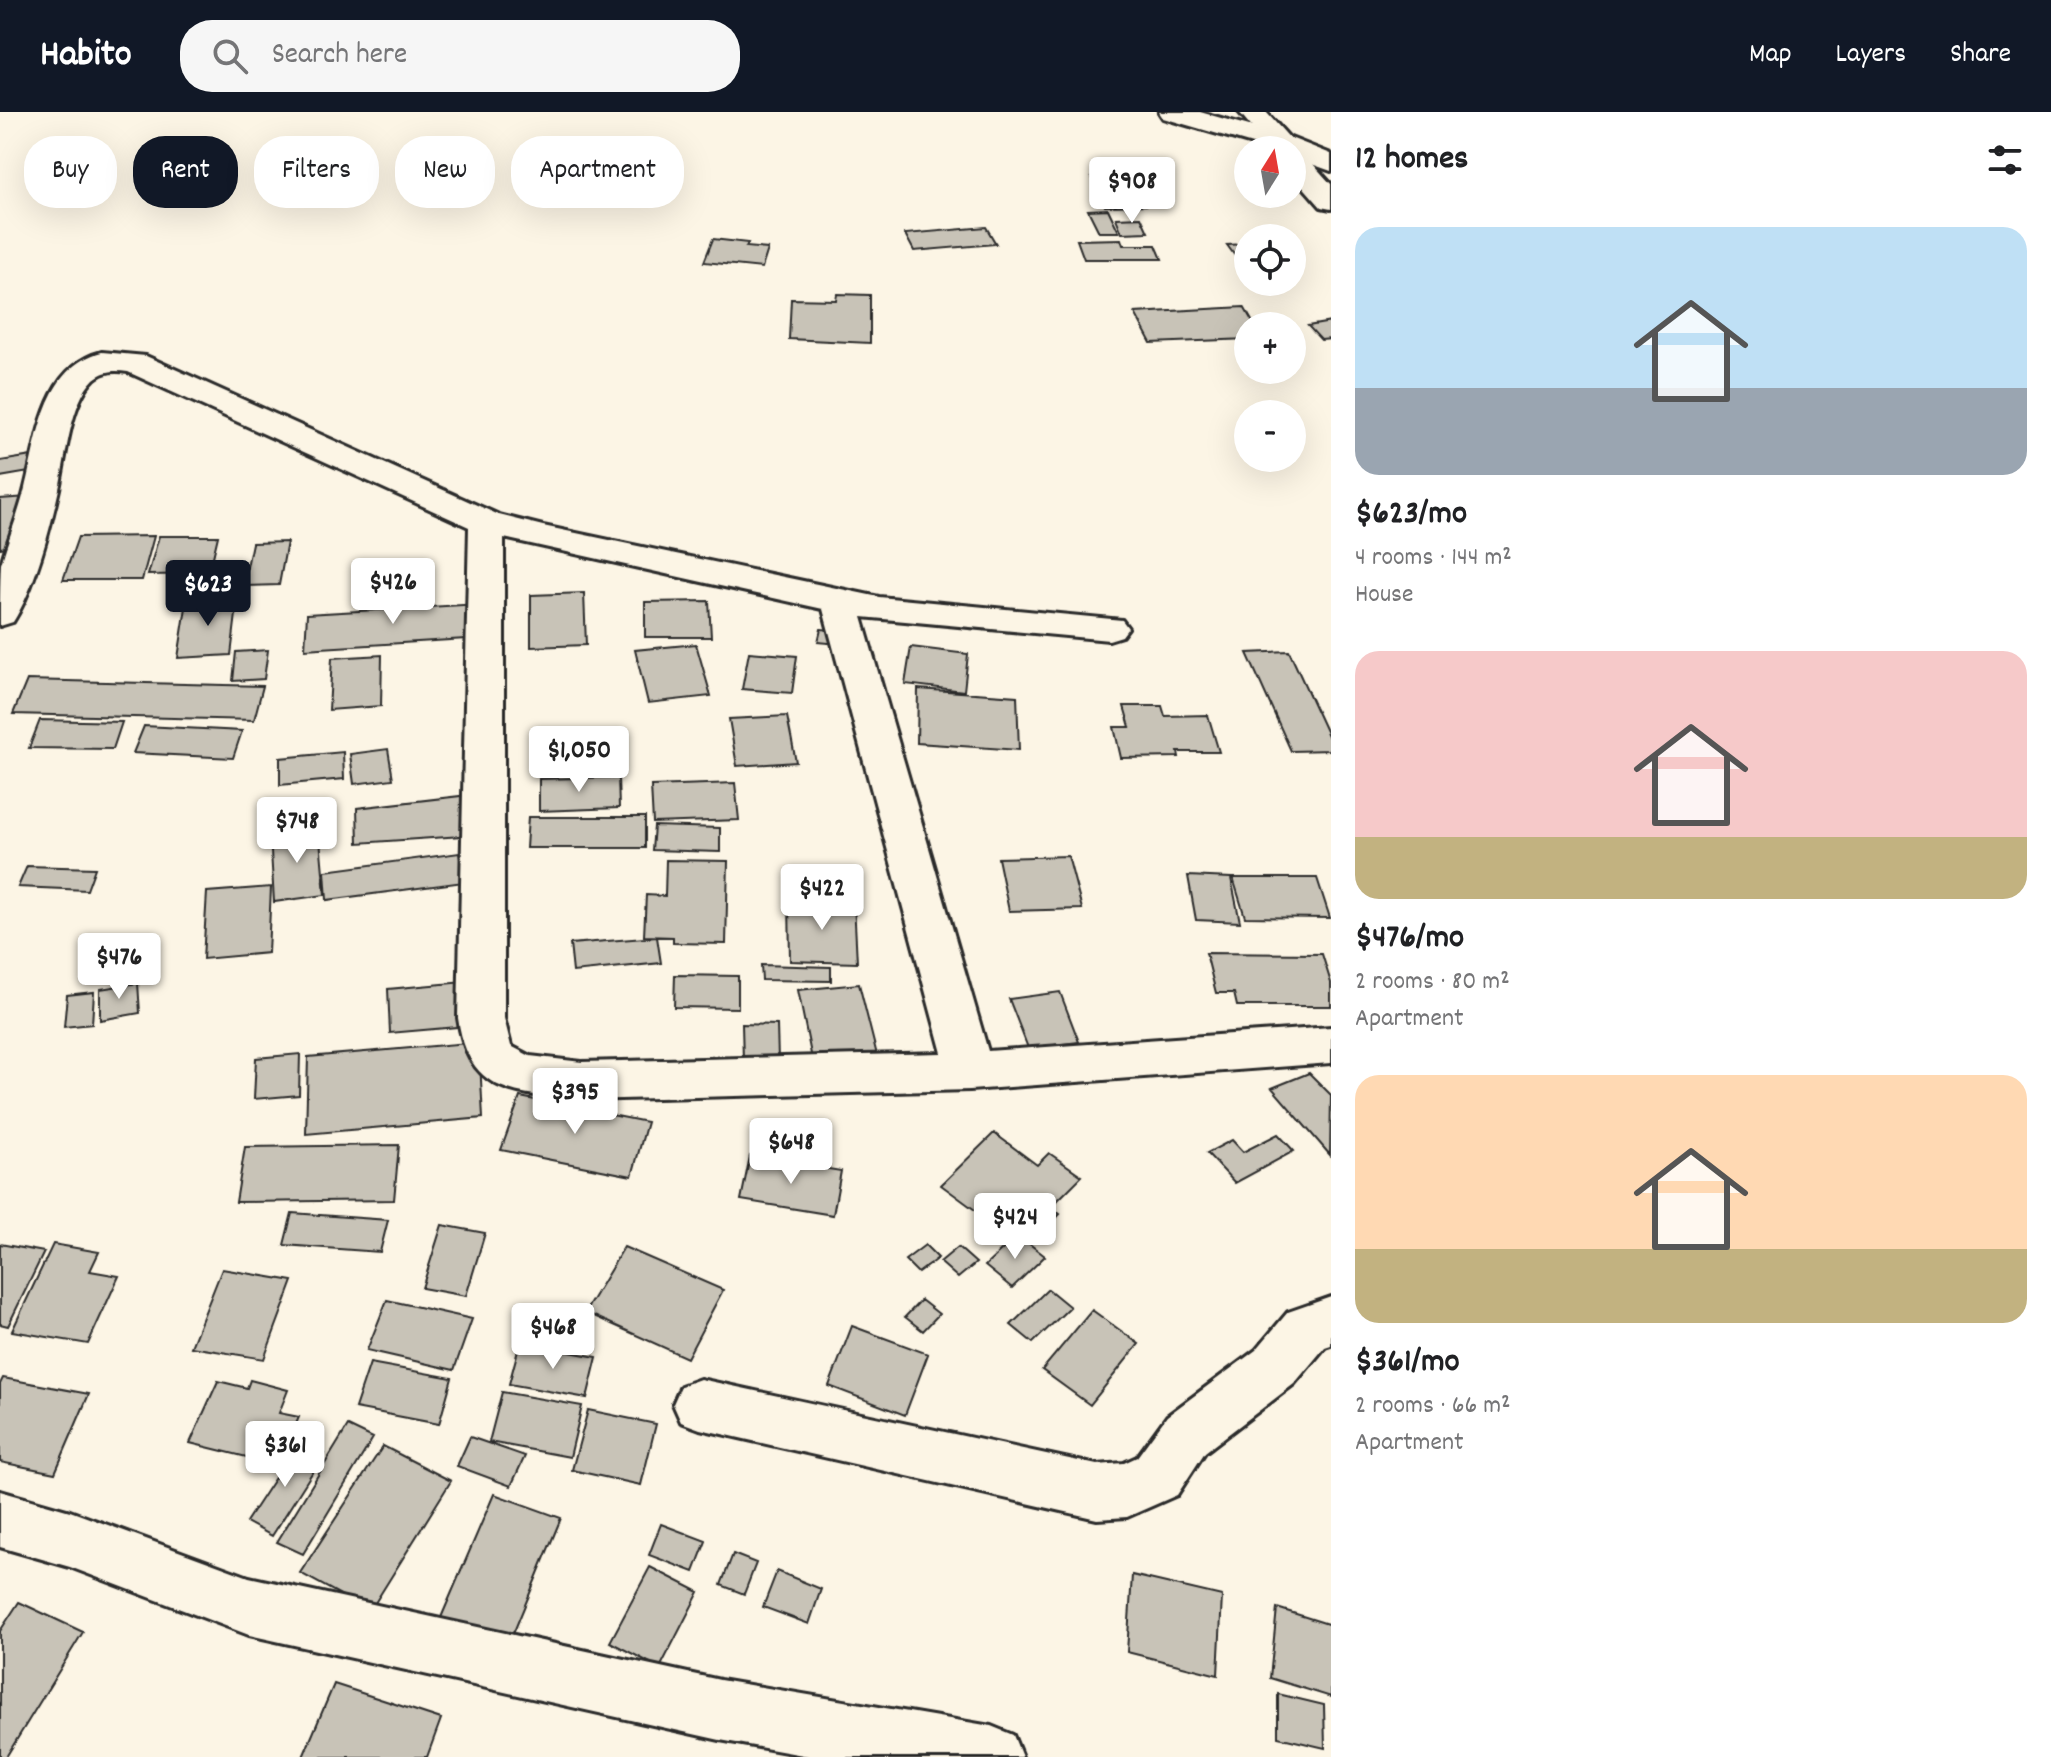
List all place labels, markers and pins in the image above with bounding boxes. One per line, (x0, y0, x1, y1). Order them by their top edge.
pin: $908 (1085, 157, 1179, 225)
pin: $426 (346, 558, 440, 626)
pin: $623 (161, 560, 255, 628)
pin: $1,050 (514, 726, 644, 794)
pin: $748 (250, 797, 344, 865)
pin: $422 (775, 864, 869, 932)
pin: $476 (72, 933, 166, 1001)
pin: $395 (528, 1068, 622, 1136)
pin: $648 (744, 1118, 838, 1186)
pin: $424 (968, 1193, 1062, 1261)
pin: $468 (506, 1303, 600, 1371)
pin: $361 (238, 1421, 332, 1489)

